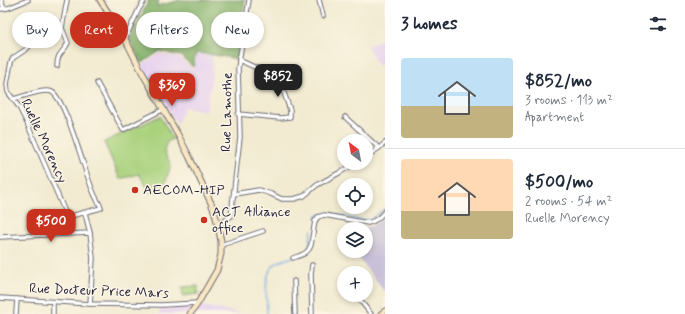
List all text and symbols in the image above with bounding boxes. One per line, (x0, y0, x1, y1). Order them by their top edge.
chip: Buy (12, 12, 62, 48)
chip: Rent (70, 12, 128, 48)
chip: Filters (136, 12, 203, 48)
chip: New (211, 12, 264, 48)
text: 3 homes (401, 13, 458, 35)
icon: filters (647, 13, 669, 35)
pin: $852 (254, 64, 302, 98)
text: $852 (263, 68, 293, 85)
text: $852/mo (525, 70, 592, 92)
street label: Rue Lamothe (217, 72, 237, 152)
pin: $369 (148, 73, 196, 107)
icon: home (433, 74, 481, 122)
text: $369 (158, 77, 186, 94)
text: 3 rooms · 113 m² (525, 92, 613, 109)
street label: Ruelle Morency (17, 96, 71, 186)
text: Apartment (525, 109, 584, 126)
north arrow (337, 134, 373, 170)
map controls (337, 134, 373, 302)
text: $500/mo (525, 171, 593, 193)
icon: home (433, 175, 481, 223)
button: locate (337, 178, 373, 214)
place label: AECOM-HIP (143, 181, 224, 199)
marker: AECOM-HIP (130, 185, 140, 195)
text: 2 rooms · 54 m² (525, 193, 612, 210)
place label: ACT Alliance office (212, 203, 291, 237)
pin: $500 (27, 209, 75, 243)
text: Ruelle Morency (525, 210, 610, 227)
text: $500 (36, 213, 66, 230)
marker: ACT Alliance office (199, 215, 209, 225)
button: layers (337, 222, 373, 258)
button: + (337, 266, 373, 302)
street label: Rue Docteur Price Mars (29, 280, 169, 302)

